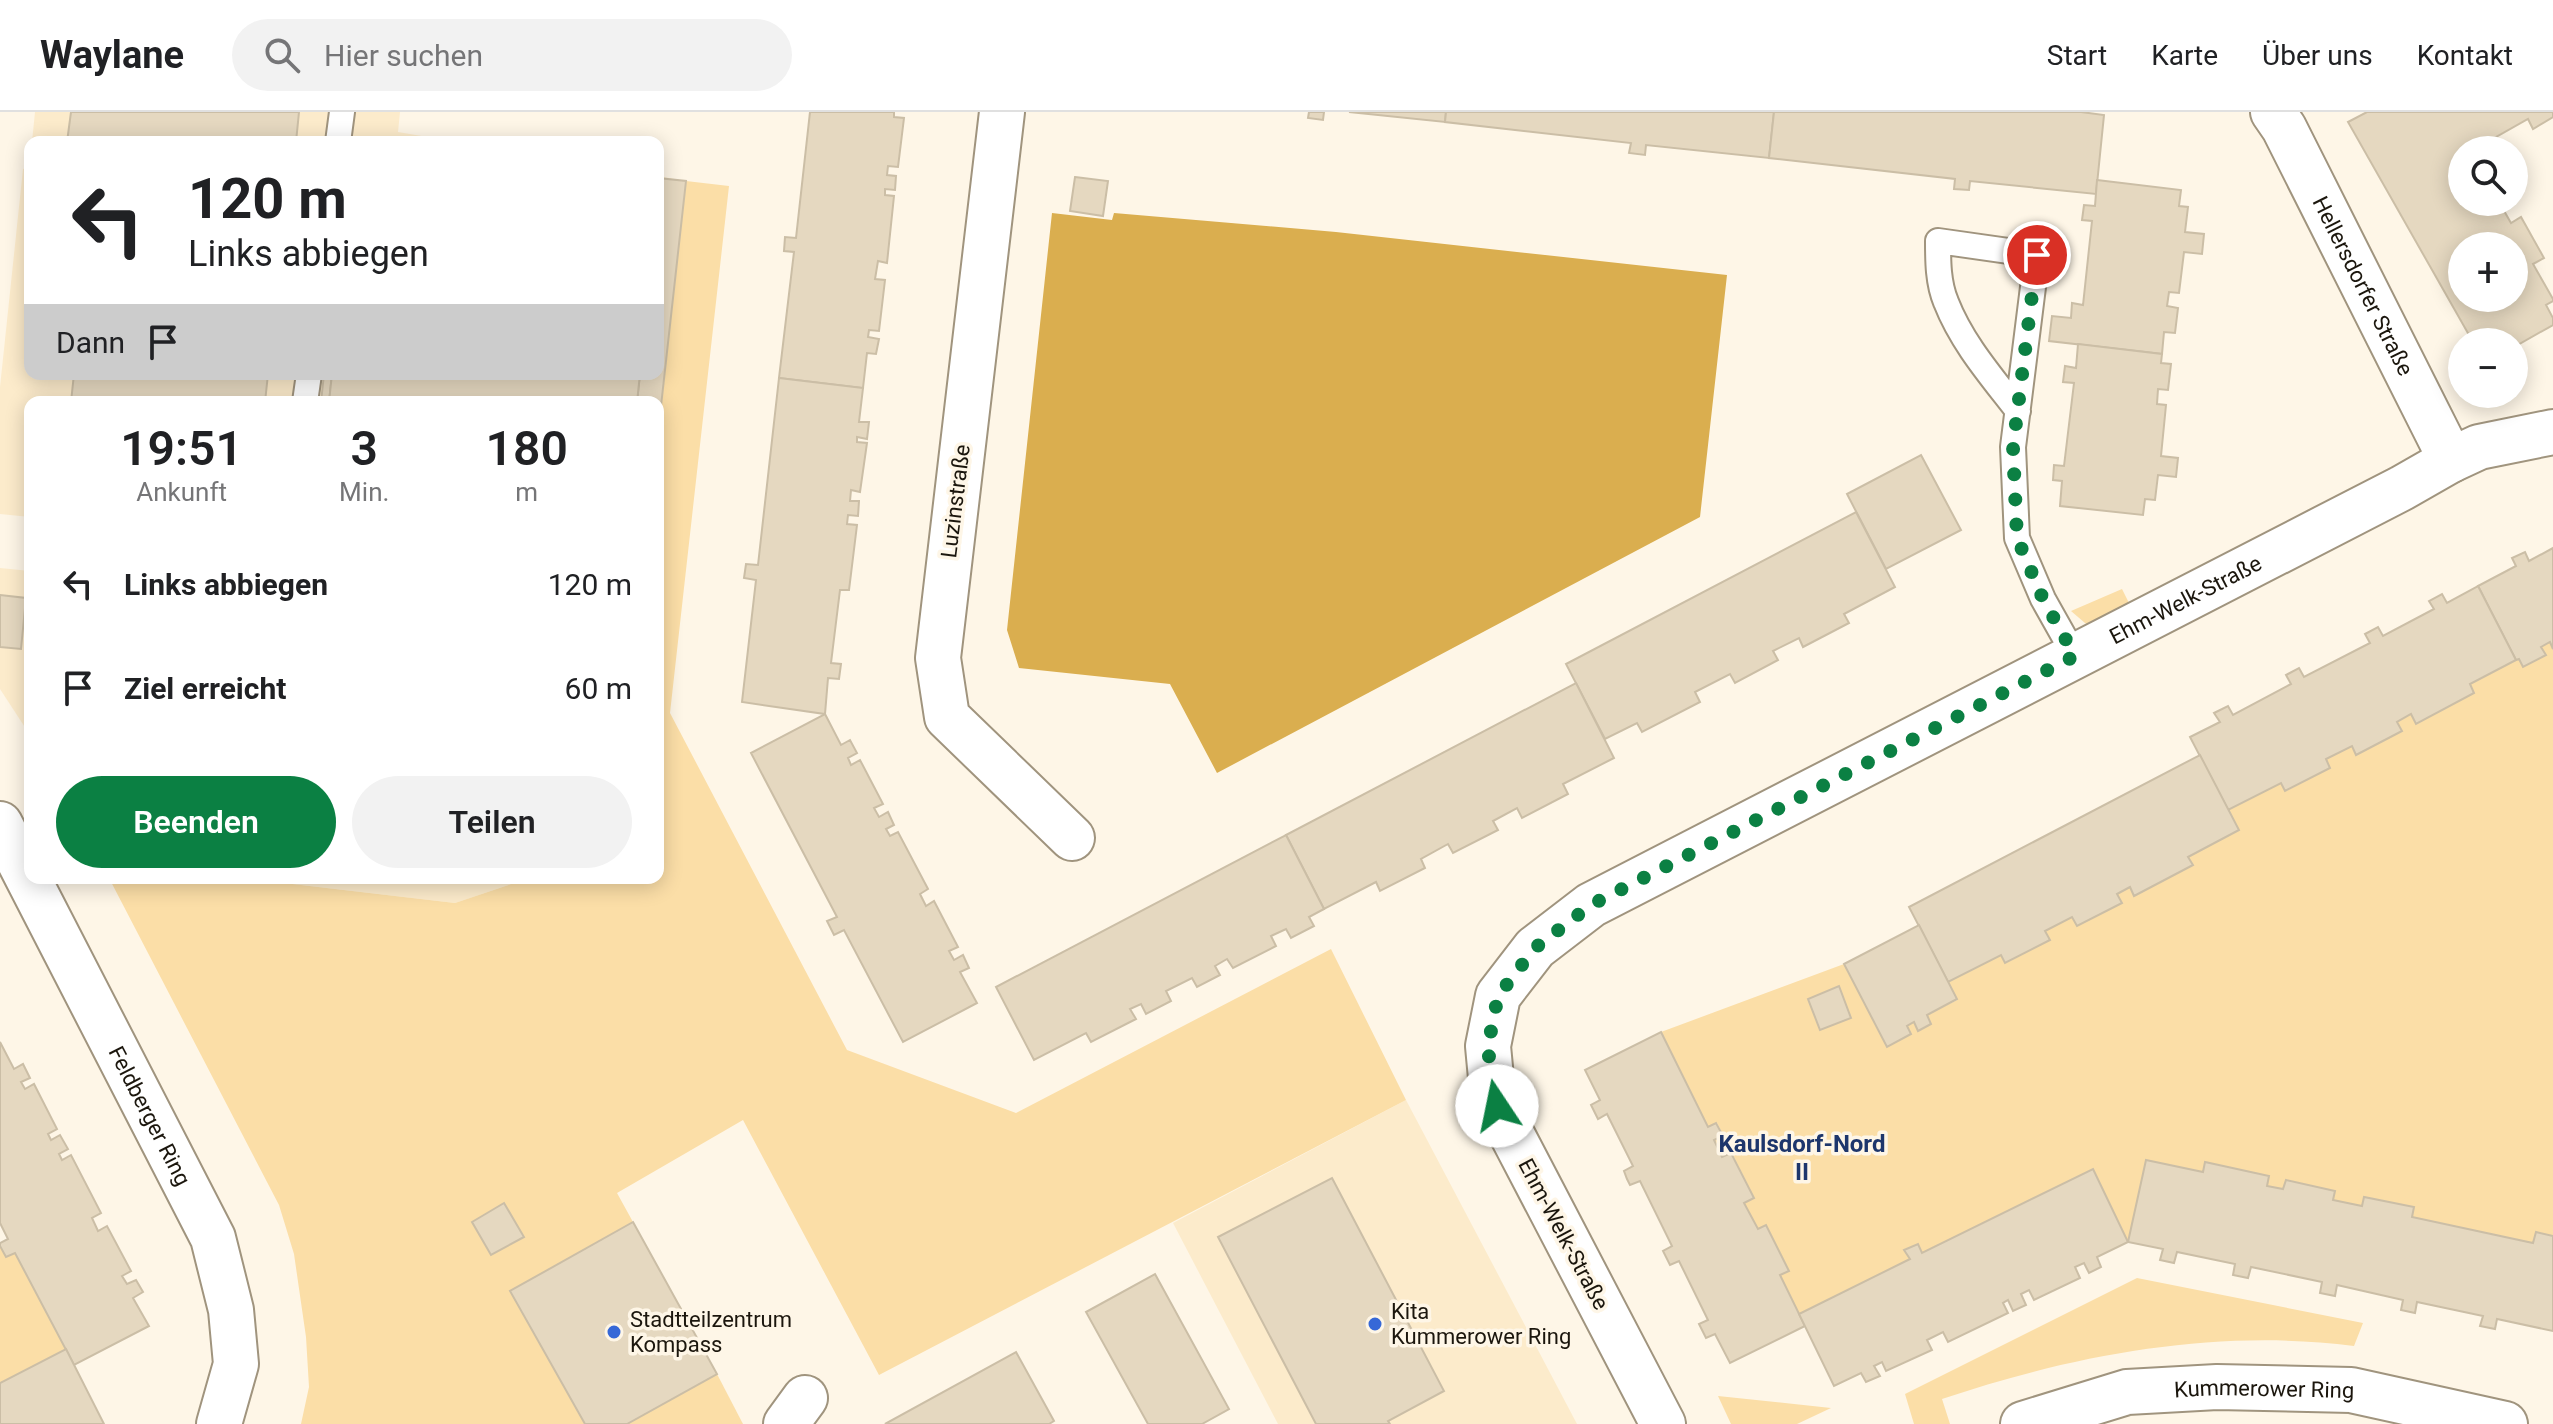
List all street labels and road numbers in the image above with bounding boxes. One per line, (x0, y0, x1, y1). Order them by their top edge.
street label: Hellersdorfer Straße (2307, 192, 2418, 380)
street label: Luzinstraße (936, 443, 975, 559)
street label: Ehm-Welk-Straße (2105, 550, 2266, 649)
street label: Feldberger Ring (103, 1042, 196, 1190)
street label: Ehm-Welk-Straße (1513, 1154, 1614, 1314)
street label: Kummerower Ring (2173, 1375, 2354, 1403)

